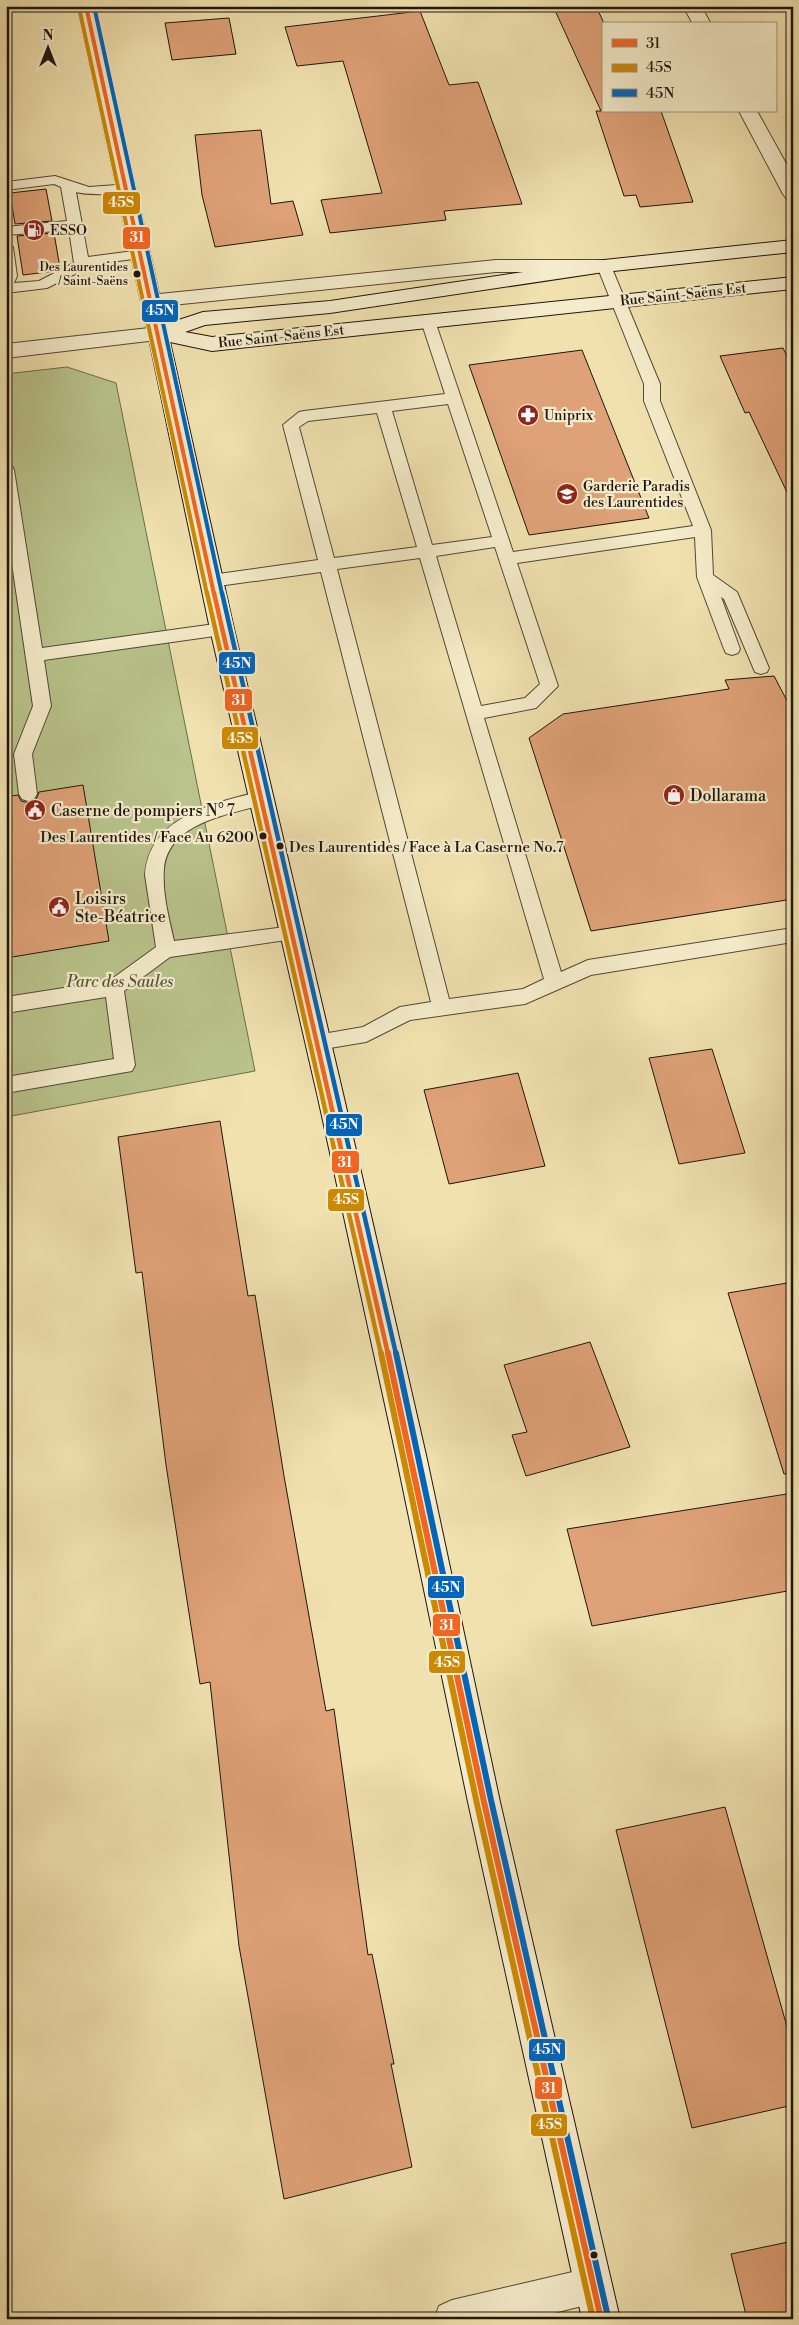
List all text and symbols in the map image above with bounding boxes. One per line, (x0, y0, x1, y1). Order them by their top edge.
north arrow (22, 22, 72, 72)
legend (602, 22, 776, 112)
text: N (42, 27, 54, 45)
text: 31 (646, 34, 661, 53)
text: 45S (646, 58, 672, 77)
text: 45N (646, 84, 674, 103)
line badge: 45S (102, 191, 141, 215)
text: 45S (108, 194, 134, 212)
fuel station icon: ESSO (22, 218, 46, 242)
place label: ESSO (50, 222, 87, 240)
line badge: 31 (122, 226, 151, 250)
text: 31 (130, 229, 145, 247)
place label: Des Laurentides / Saint-Saëns (39, 260, 128, 289)
marker: Des Laurentides / Saint-Saëns (132, 269, 142, 279)
street label: Rue Saint-Saëns Est (619, 279, 747, 311)
line badge: 45N (141, 299, 179, 323)
text: 45N (145, 302, 175, 320)
street label: Rue Saint-Saëns Est (217, 321, 345, 353)
pharmacy icon: Uniprix (516, 403, 540, 427)
place label: Uniprix (544, 407, 594, 425)
place label: Garderie Paradis des Laurentides (583, 478, 690, 512)
school or university icon: Garderie Paradis des Laurentides (555, 482, 579, 506)
line badge: 45N (218, 651, 256, 675)
text: 45N (222, 655, 252, 673)
line badge: 31 (224, 688, 253, 712)
text: 31 (232, 692, 247, 710)
line badge: 45S (221, 726, 259, 750)
text: 45S (227, 730, 253, 748)
shop icon: Dollarama (662, 783, 686, 807)
place label: Dollarama (690, 786, 767, 806)
public building icon: Caserne de pompiers N° 7 (23, 798, 47, 822)
place label: Caserne de pompiers N° 7 (51, 801, 235, 821)
place label: Des Laurentides / Face Au 6200 (40, 828, 254, 847)
marker: Des Laurentides / Face Au 6200 (258, 831, 268, 841)
place label: Des Laurentides / Face à La Caserne No.7 (289, 838, 564, 857)
marker: Des Laurentides / Face à La Caserne No.7 (275, 841, 285, 851)
place label: Loisirs Ste-Béatrice (75, 889, 166, 927)
public building icon: Loisirs Ste-Béatrice (47, 895, 71, 919)
park label: Parc des Saules (66, 972, 173, 992)
line badge: 45N (325, 1113, 363, 1137)
text: 45N (329, 1116, 359, 1134)
line badge: 31 (331, 1150, 360, 1174)
text: 31 (338, 1154, 353, 1172)
line badge: 45S (327, 1188, 365, 1212)
text: 45S (333, 1191, 359, 1209)
line badge: 45N (427, 1575, 465, 1599)
text: 45N (431, 1579, 461, 1597)
line badge: 31 (432, 1613, 461, 1637)
text: 31 (440, 1617, 455, 1635)
line badge: 45S (428, 1650, 466, 1674)
text: 45S (434, 1654, 460, 1672)
line badge: 45N (528, 2038, 566, 2062)
text: 45N (532, 2041, 562, 2059)
line badge: 31 (534, 2076, 563, 2100)
text: 31 (542, 2080, 557, 2098)
line badge: 45S (530, 2113, 568, 2137)
text: 45S (536, 2116, 562, 2134)
unlabelled marker (589, 2250, 599, 2260)

